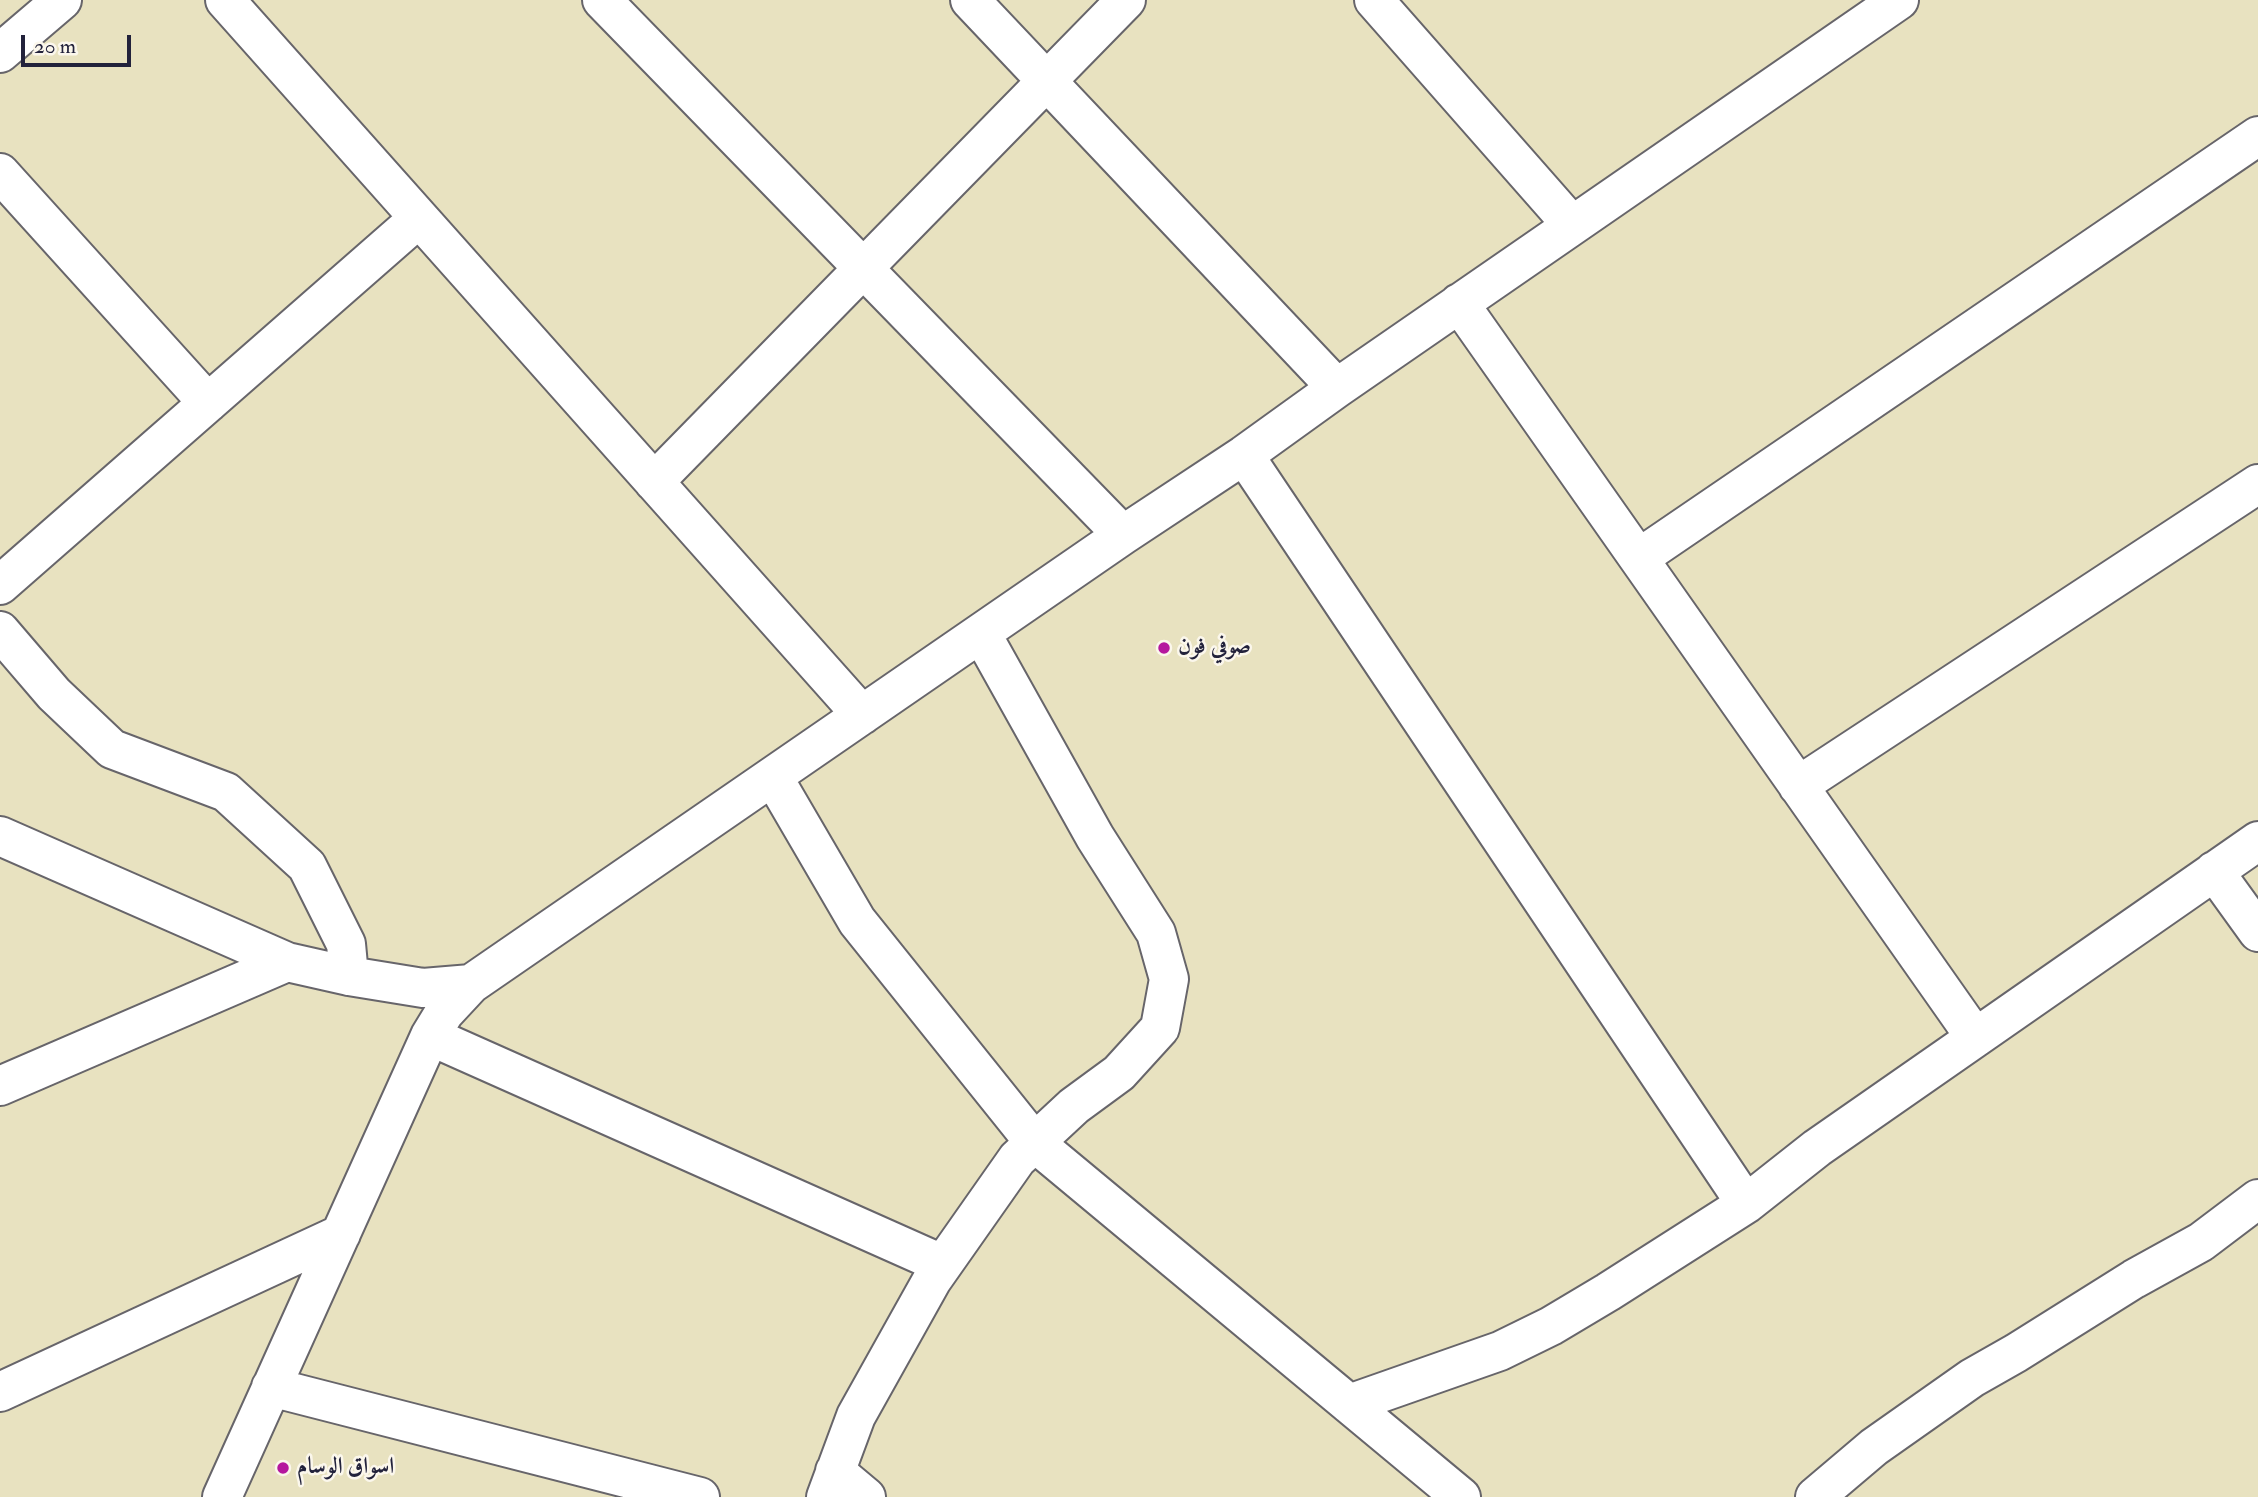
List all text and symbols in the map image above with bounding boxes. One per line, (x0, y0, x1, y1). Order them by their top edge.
scale bar (24, 21, 135, 65)
text: 20 m (34, 33, 76, 60)
place label: صوفي فون (1178, 634, 1251, 662)
marker: صوفي فون (1156, 640, 1172, 656)
place label: اسواق الوسام (297, 1454, 394, 1482)
marker: اسواق الوسام (275, 1460, 291, 1476)

